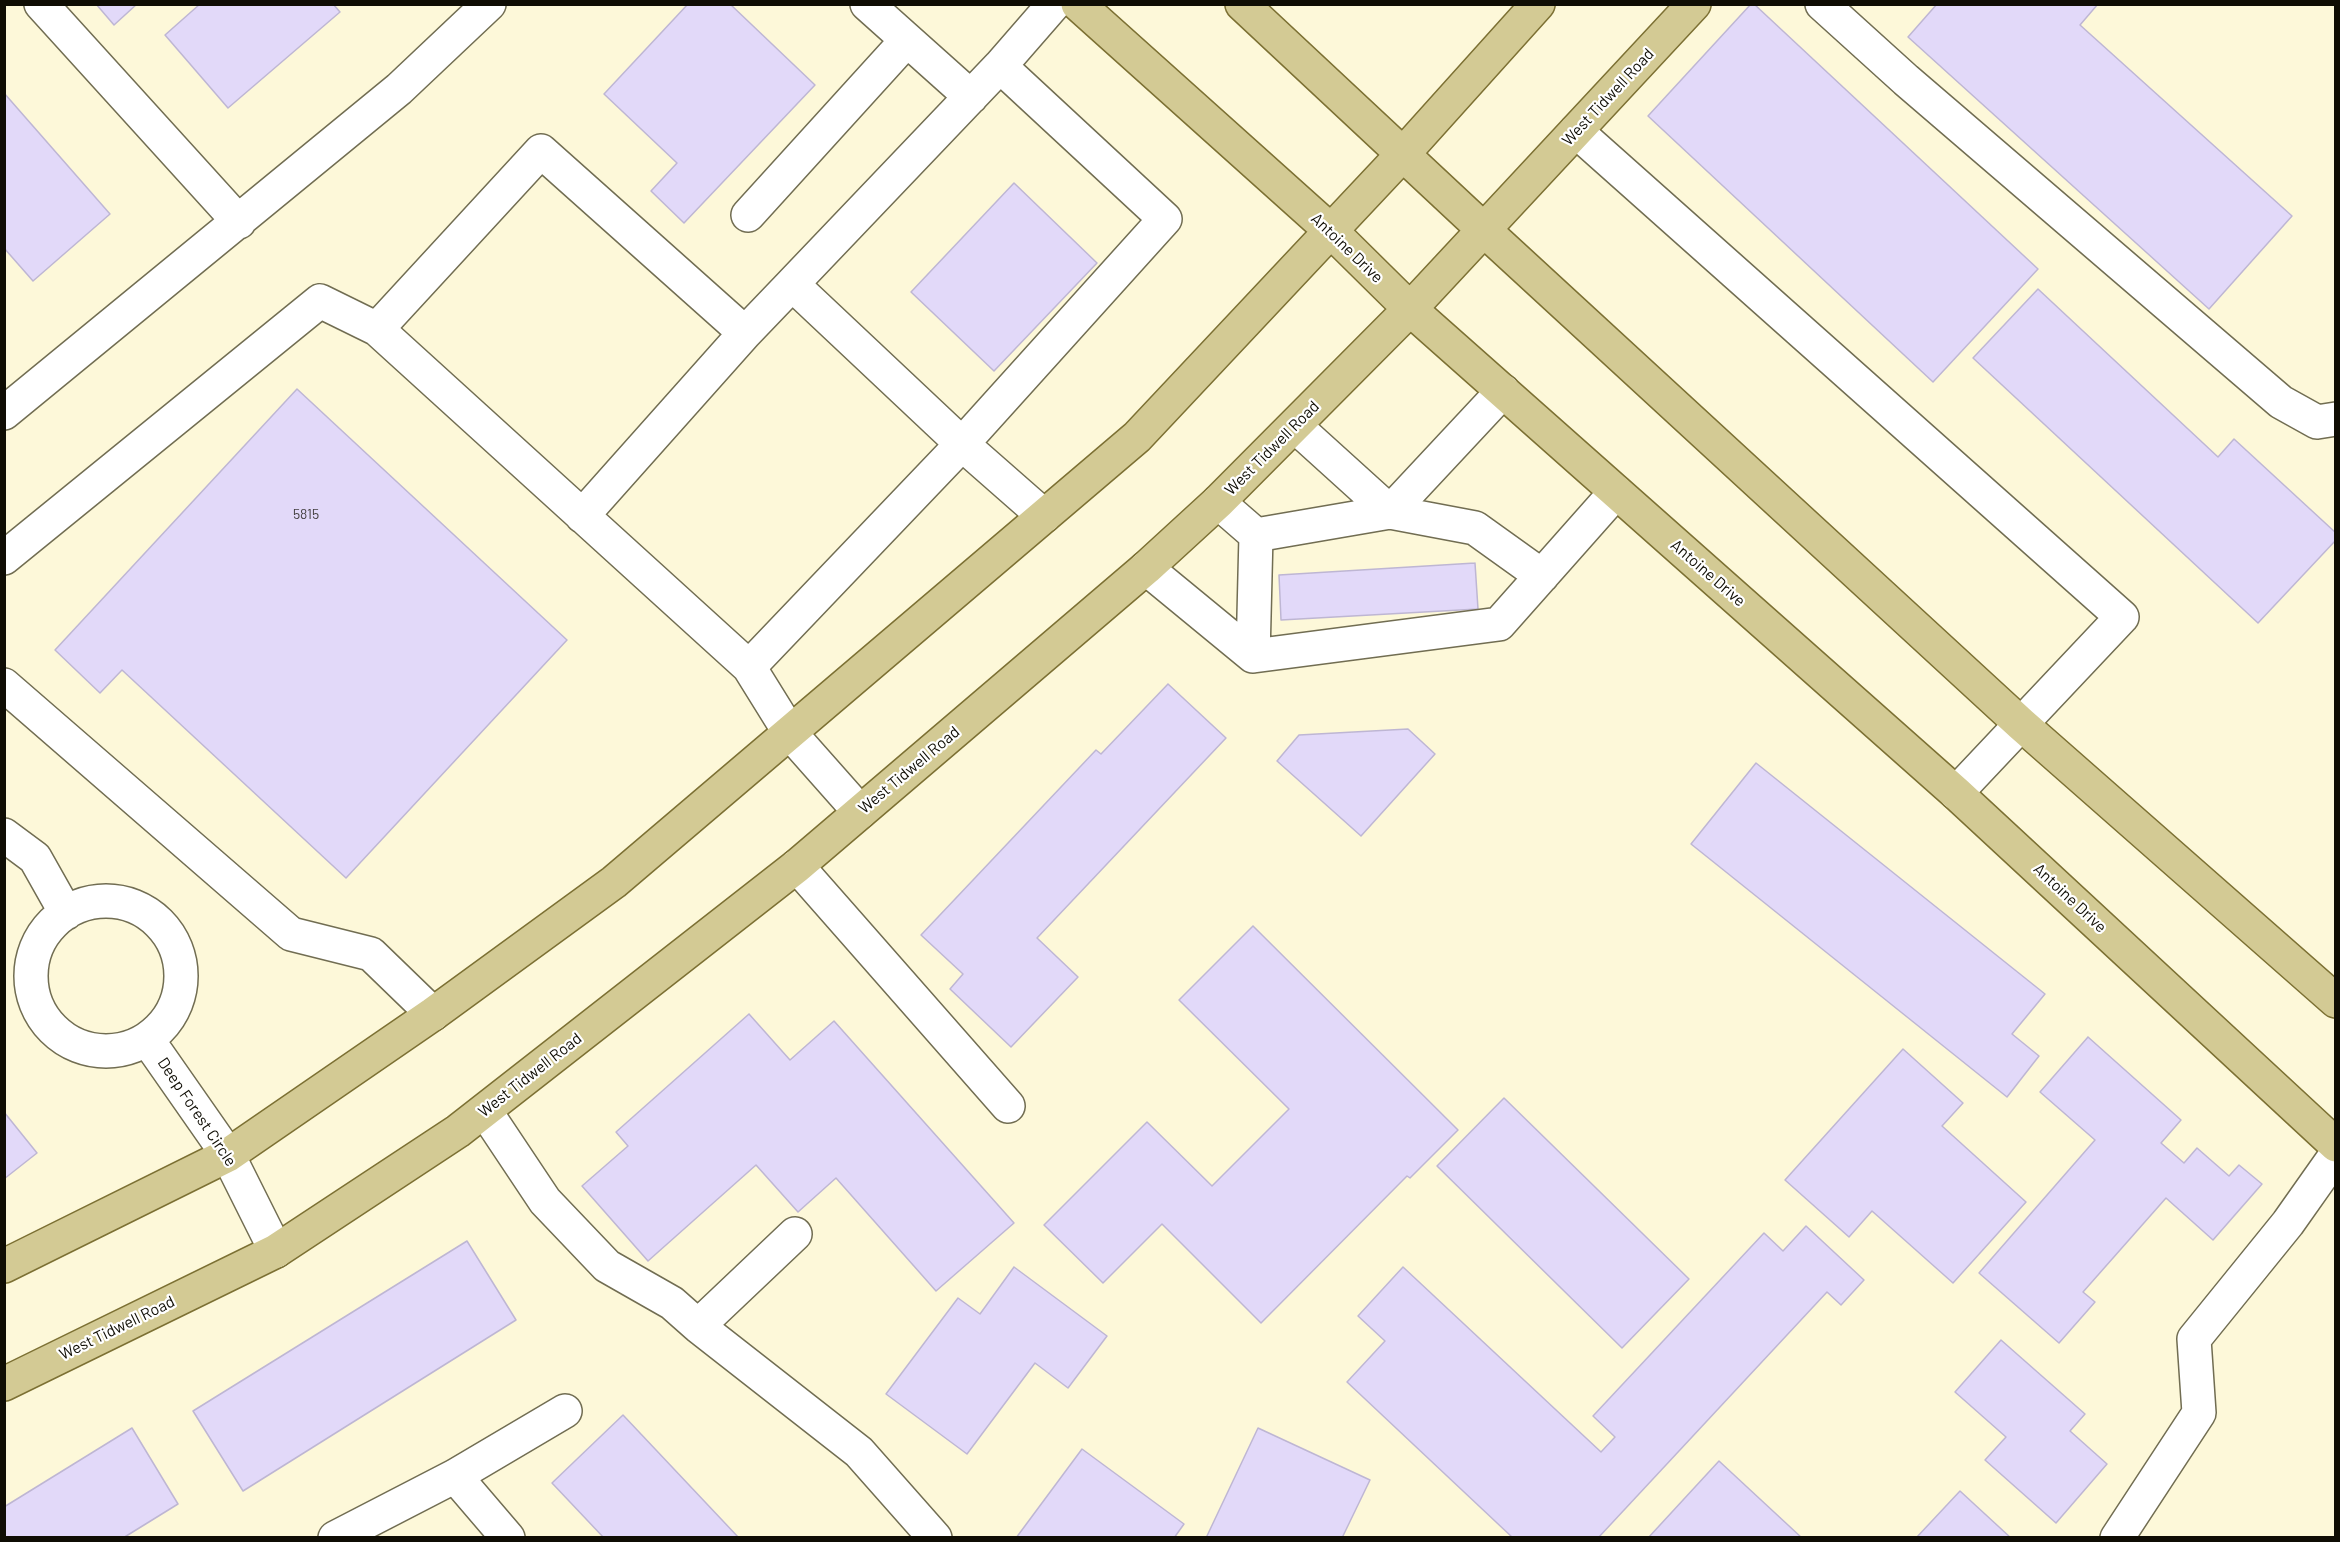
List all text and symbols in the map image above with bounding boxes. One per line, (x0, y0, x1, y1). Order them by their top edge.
street label: West Tidwell Road (1558, 44, 1658, 150)
street label: Antoine Drive (1307, 209, 1387, 287)
street label: West Tidwell Road (1221, 397, 1323, 499)
house number: 5815 (293, 506, 319, 522)
street label: Antoine Drive (1667, 535, 1749, 611)
street label: West Tidwell Road (855, 722, 963, 818)
street label: Antoine Drive (2030, 859, 2110, 937)
street label: West Tidwell Road (475, 1029, 585, 1121)
street label: Deep Forest Circle (154, 1054, 240, 1170)
street label: West Tidwell Road (56, 1292, 178, 1364)

